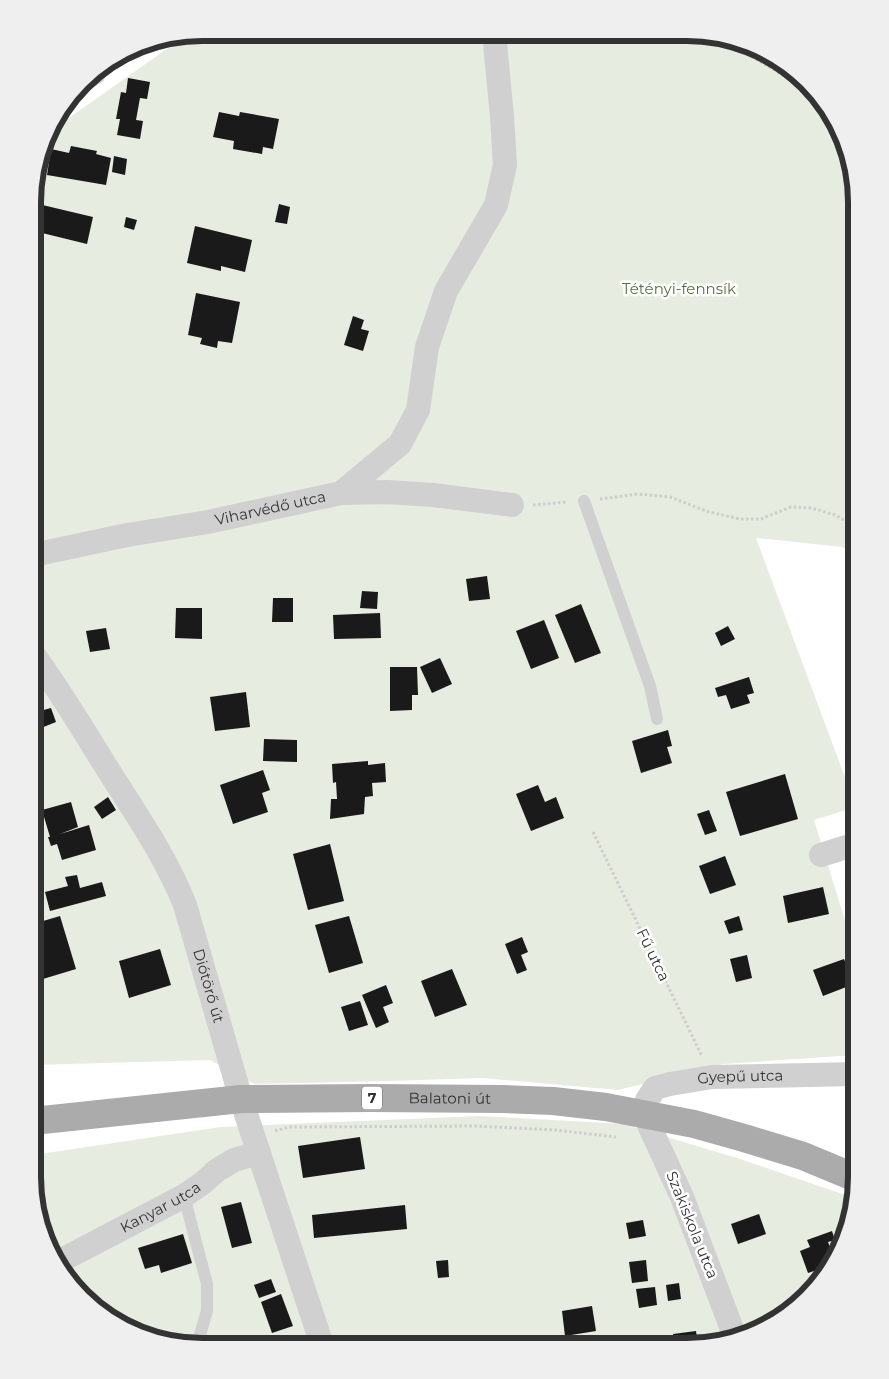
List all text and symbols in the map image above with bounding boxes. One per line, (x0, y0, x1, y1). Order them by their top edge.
park label: Tétényi-fennsík (622, 279, 736, 298)
street label: Viharvédő utca (213, 487, 328, 529)
street label: Fű utca (633, 925, 674, 984)
street label: Diótörő út (189, 946, 229, 1025)
street label: Gyepű utca (696, 1066, 783, 1088)
road number: 7 (362, 1086, 382, 1110)
street label: Balatoni út (408, 1088, 491, 1108)
street label: Szakiskola utca (662, 1168, 723, 1281)
street label: Kanyar utca (117, 1177, 204, 1237)

